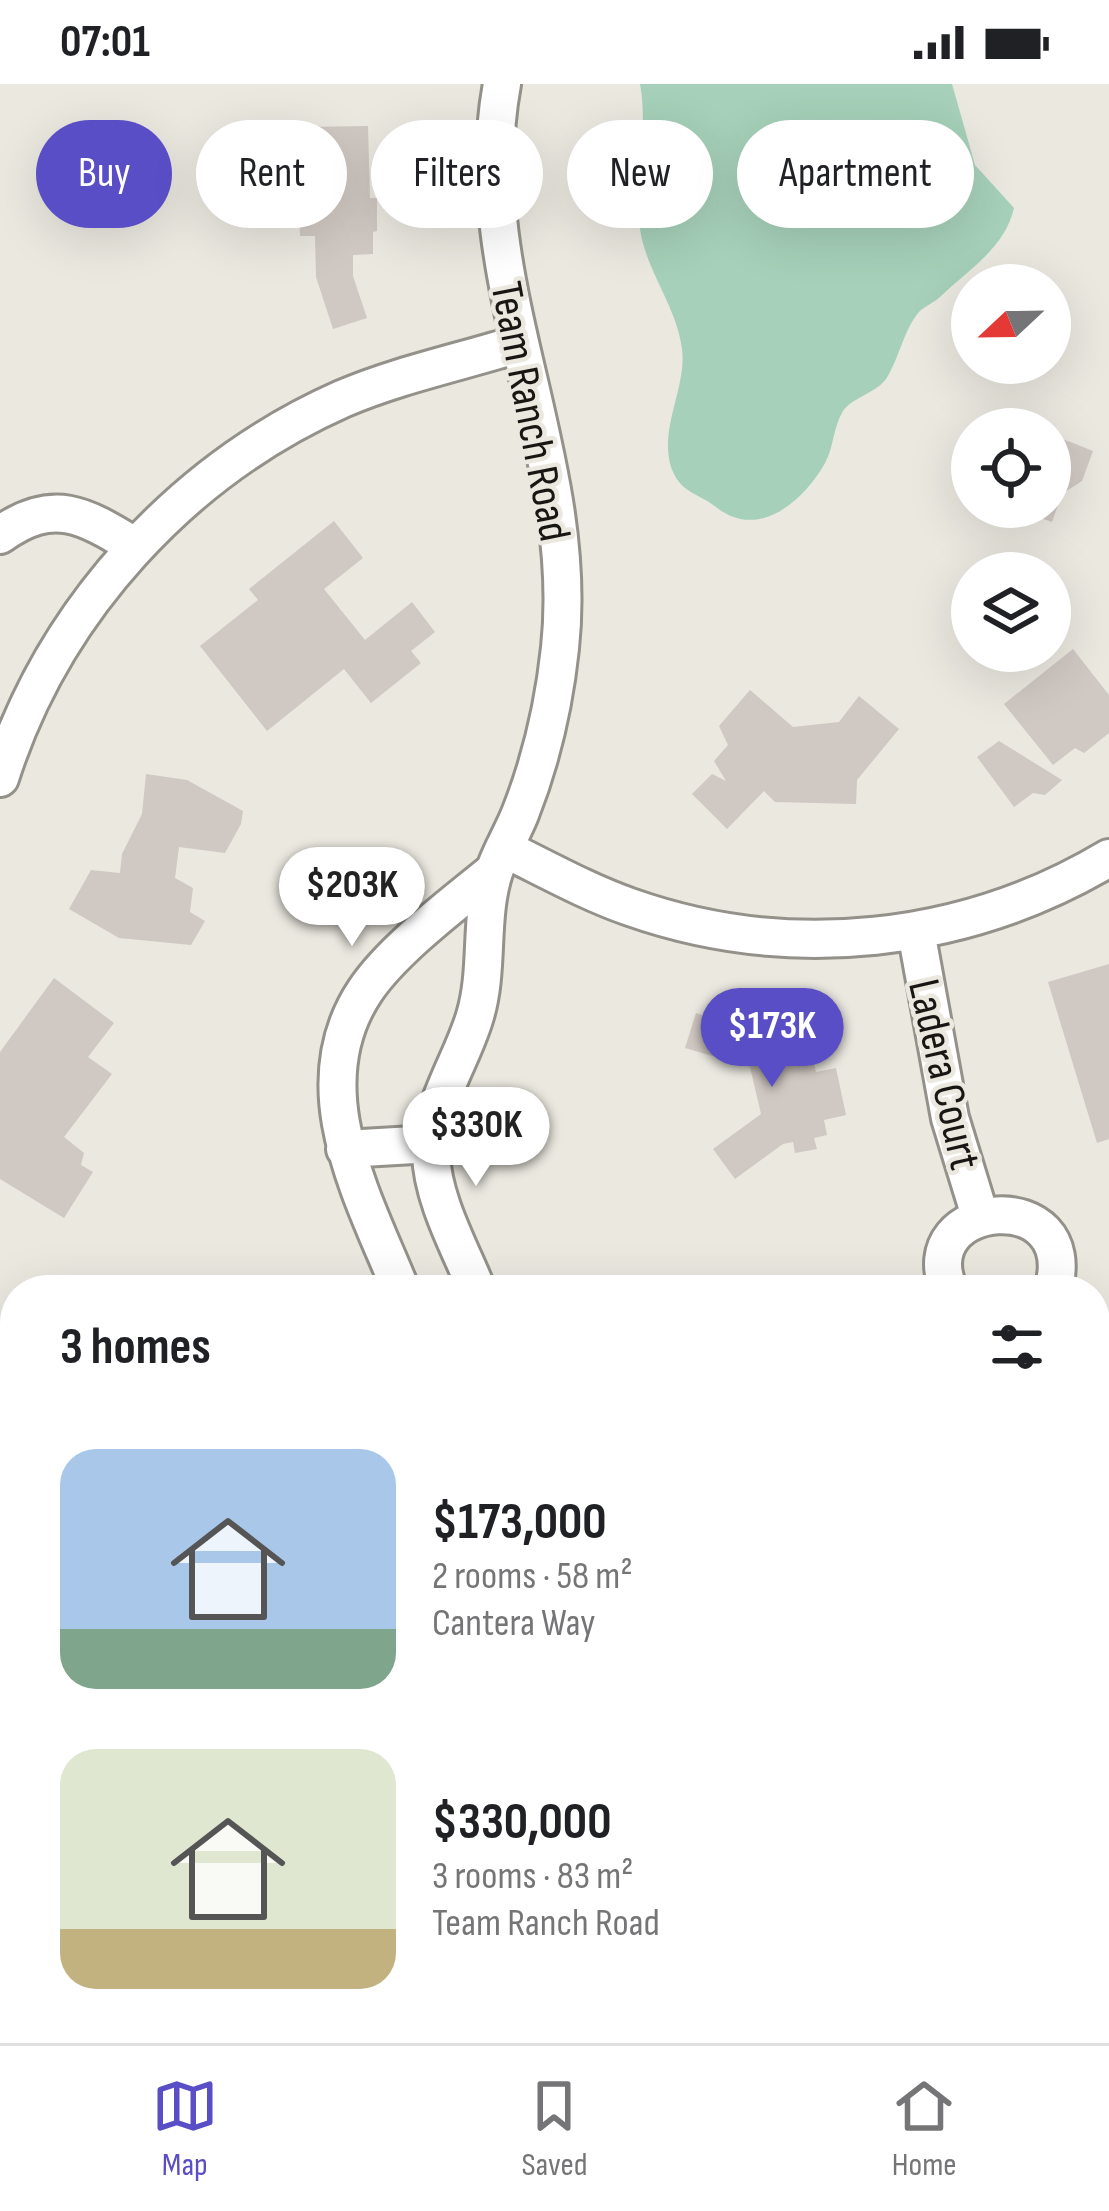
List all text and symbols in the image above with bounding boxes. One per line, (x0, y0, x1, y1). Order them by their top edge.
text: 07:01 (60, 15, 150, 70)
chip: Buy (36, 120, 172, 228)
chip: Rent (196, 120, 347, 228)
chip: Filters (371, 120, 543, 228)
chip: New (567, 120, 713, 228)
chip: Apartment (737, 120, 974, 228)
north arrow (951, 264, 1071, 384)
map controls (951, 264, 1071, 672)
street label: Team Ranch Road (477, 277, 582, 546)
button: locate (951, 408, 1071, 528)
button: layers (951, 552, 1071, 672)
pin: $203K (268, 847, 436, 949)
text: $203K (306, 862, 398, 909)
street label: Ladera Court (895, 974, 992, 1175)
pin: $173K (688, 988, 856, 1090)
text: $173K (728, 1003, 816, 1050)
pin: $330K (392, 1087, 560, 1189)
text: $330K (430, 1102, 522, 1149)
icon: filters (984, 1314, 1050, 1380)
text: 3 homes (60, 1317, 211, 1378)
text: $173,000 (432, 1492, 607, 1553)
icon: home (156, 1497, 300, 1641)
text: 2 rooms · 58 m² (432, 1553, 633, 1600)
text: Cantera Way (432, 1600, 595, 1647)
text: $330,000 (432, 1792, 611, 1853)
icon: home (156, 1797, 300, 1941)
text: 3 rooms · 83 m² (432, 1853, 633, 1900)
text: Team Ranch Road (432, 1900, 660, 1947)
tab: Map (152, 2073, 218, 2185)
tab: Saved (521, 2073, 588, 2185)
tab: Home (891, 2073, 957, 2185)

